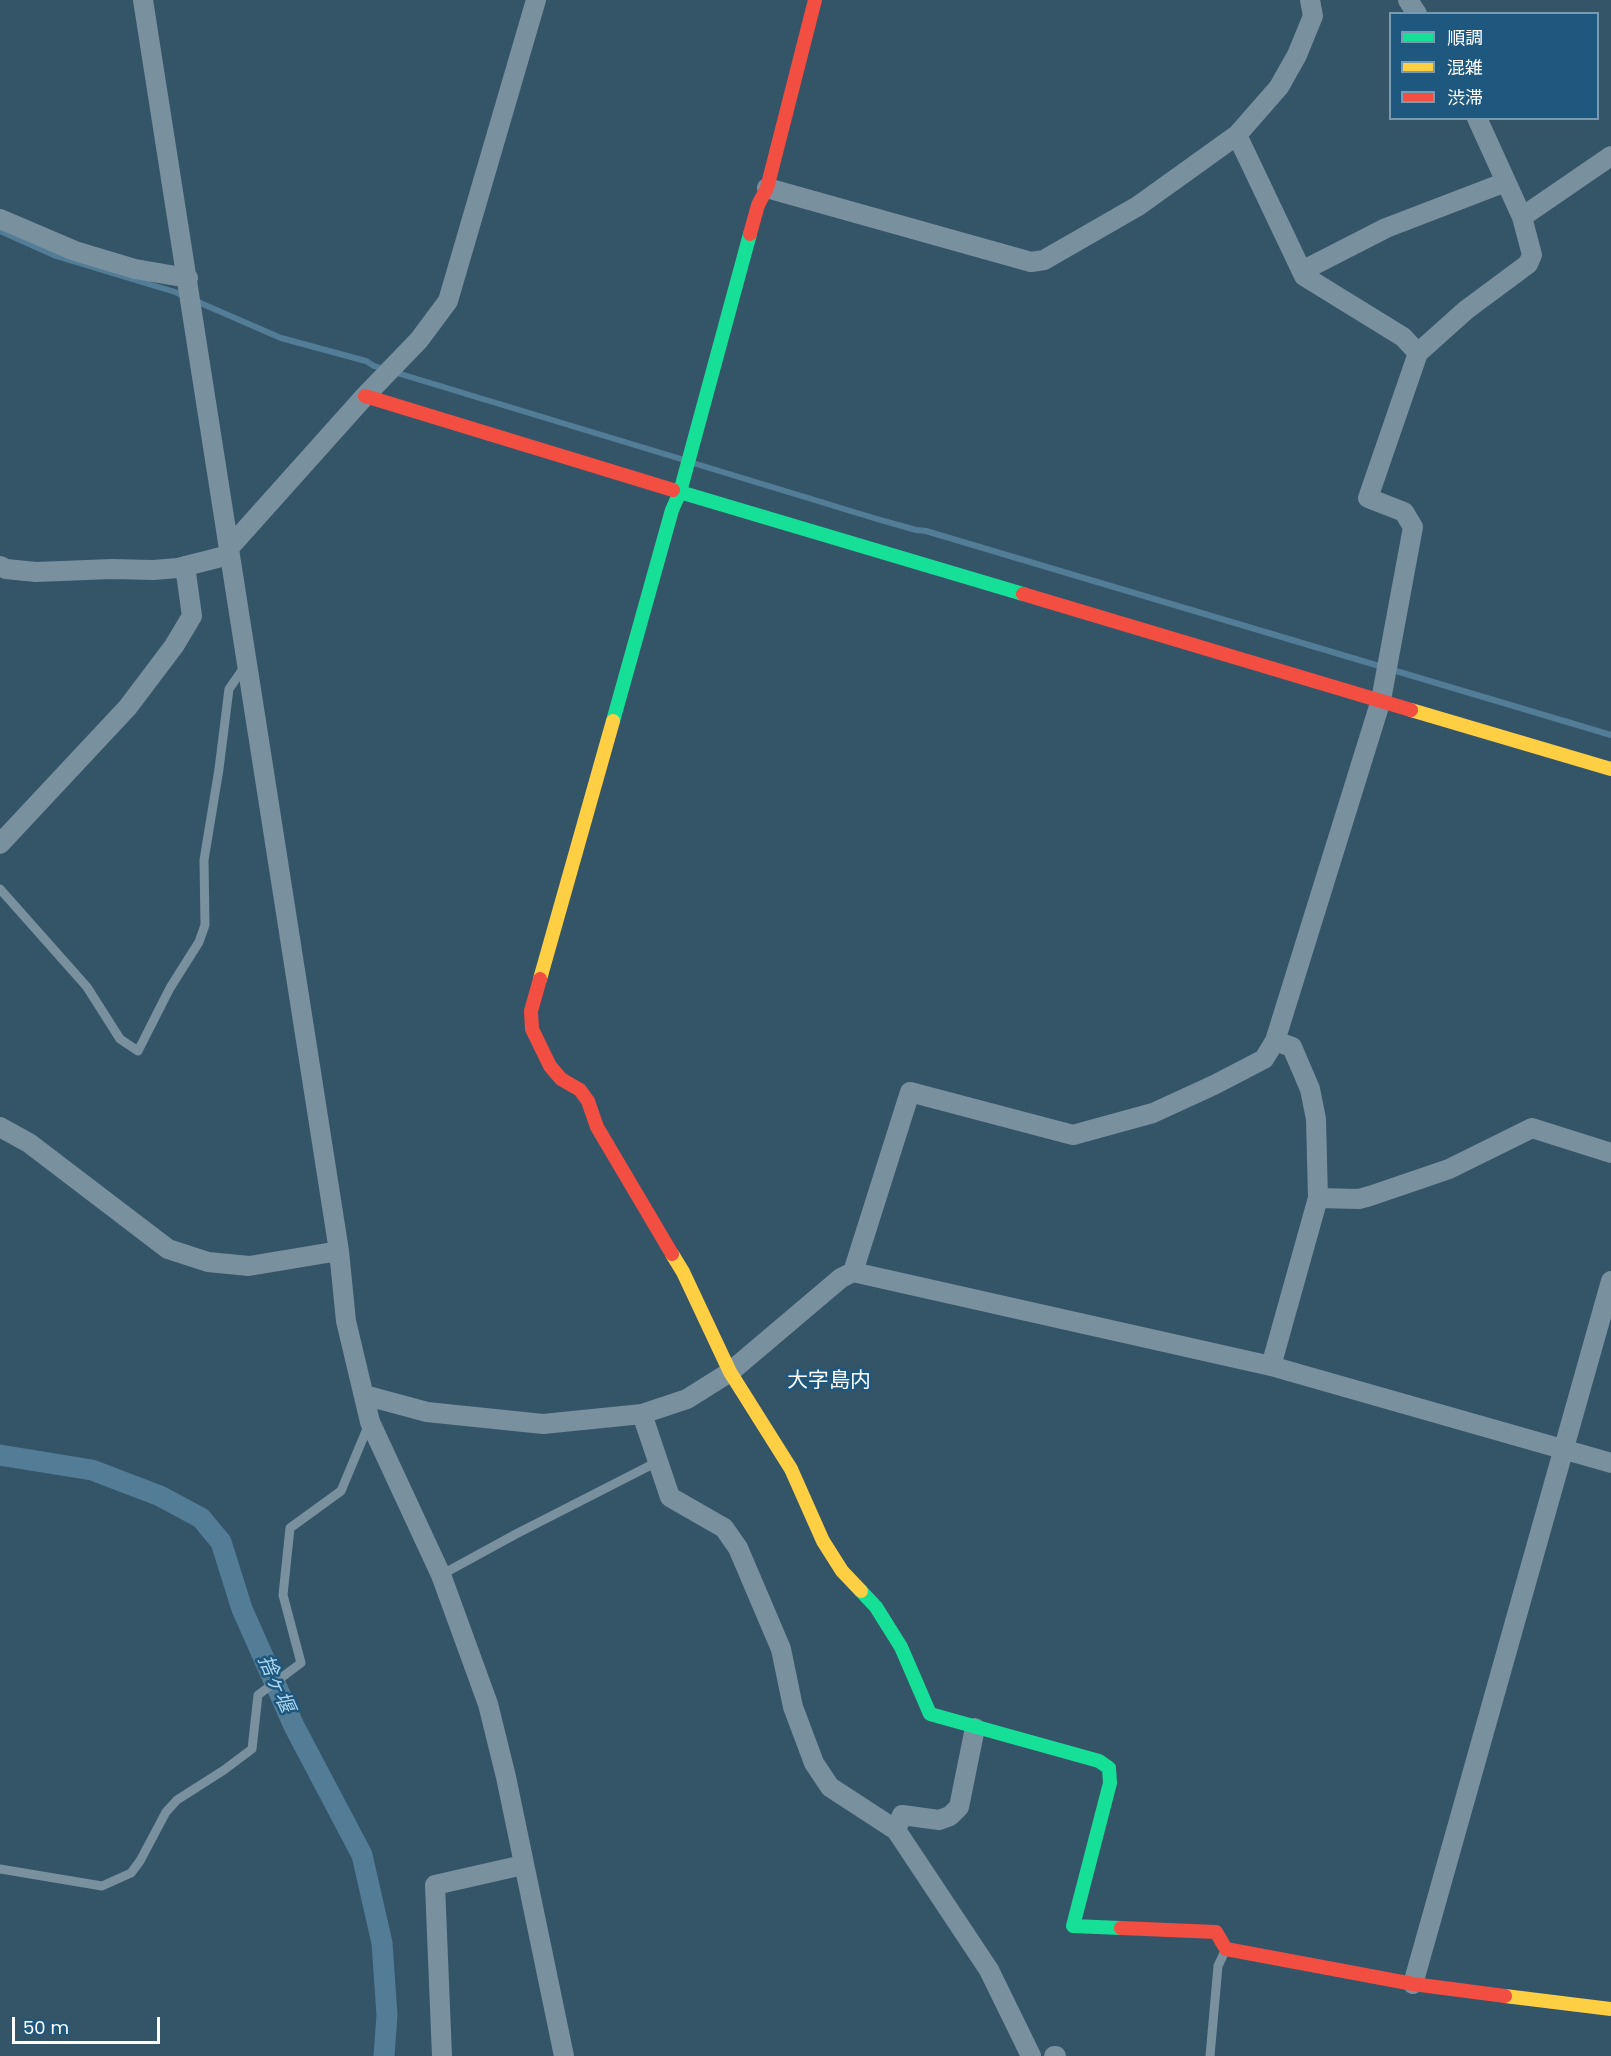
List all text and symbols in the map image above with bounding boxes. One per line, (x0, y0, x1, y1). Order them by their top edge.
legend (1389, 12, 1599, 120)
text: 順調 (1447, 25, 1483, 50)
text: 混雑 (1447, 55, 1483, 80)
text: 渋滞 (1447, 85, 1483, 110)
district label: 大字島内 (787, 1369, 871, 1395)
water label: 捨ヶ堰 (252, 1652, 298, 1716)
scale bar (15, 2005, 164, 2043)
text: 50 m (23, 2015, 69, 2040)

